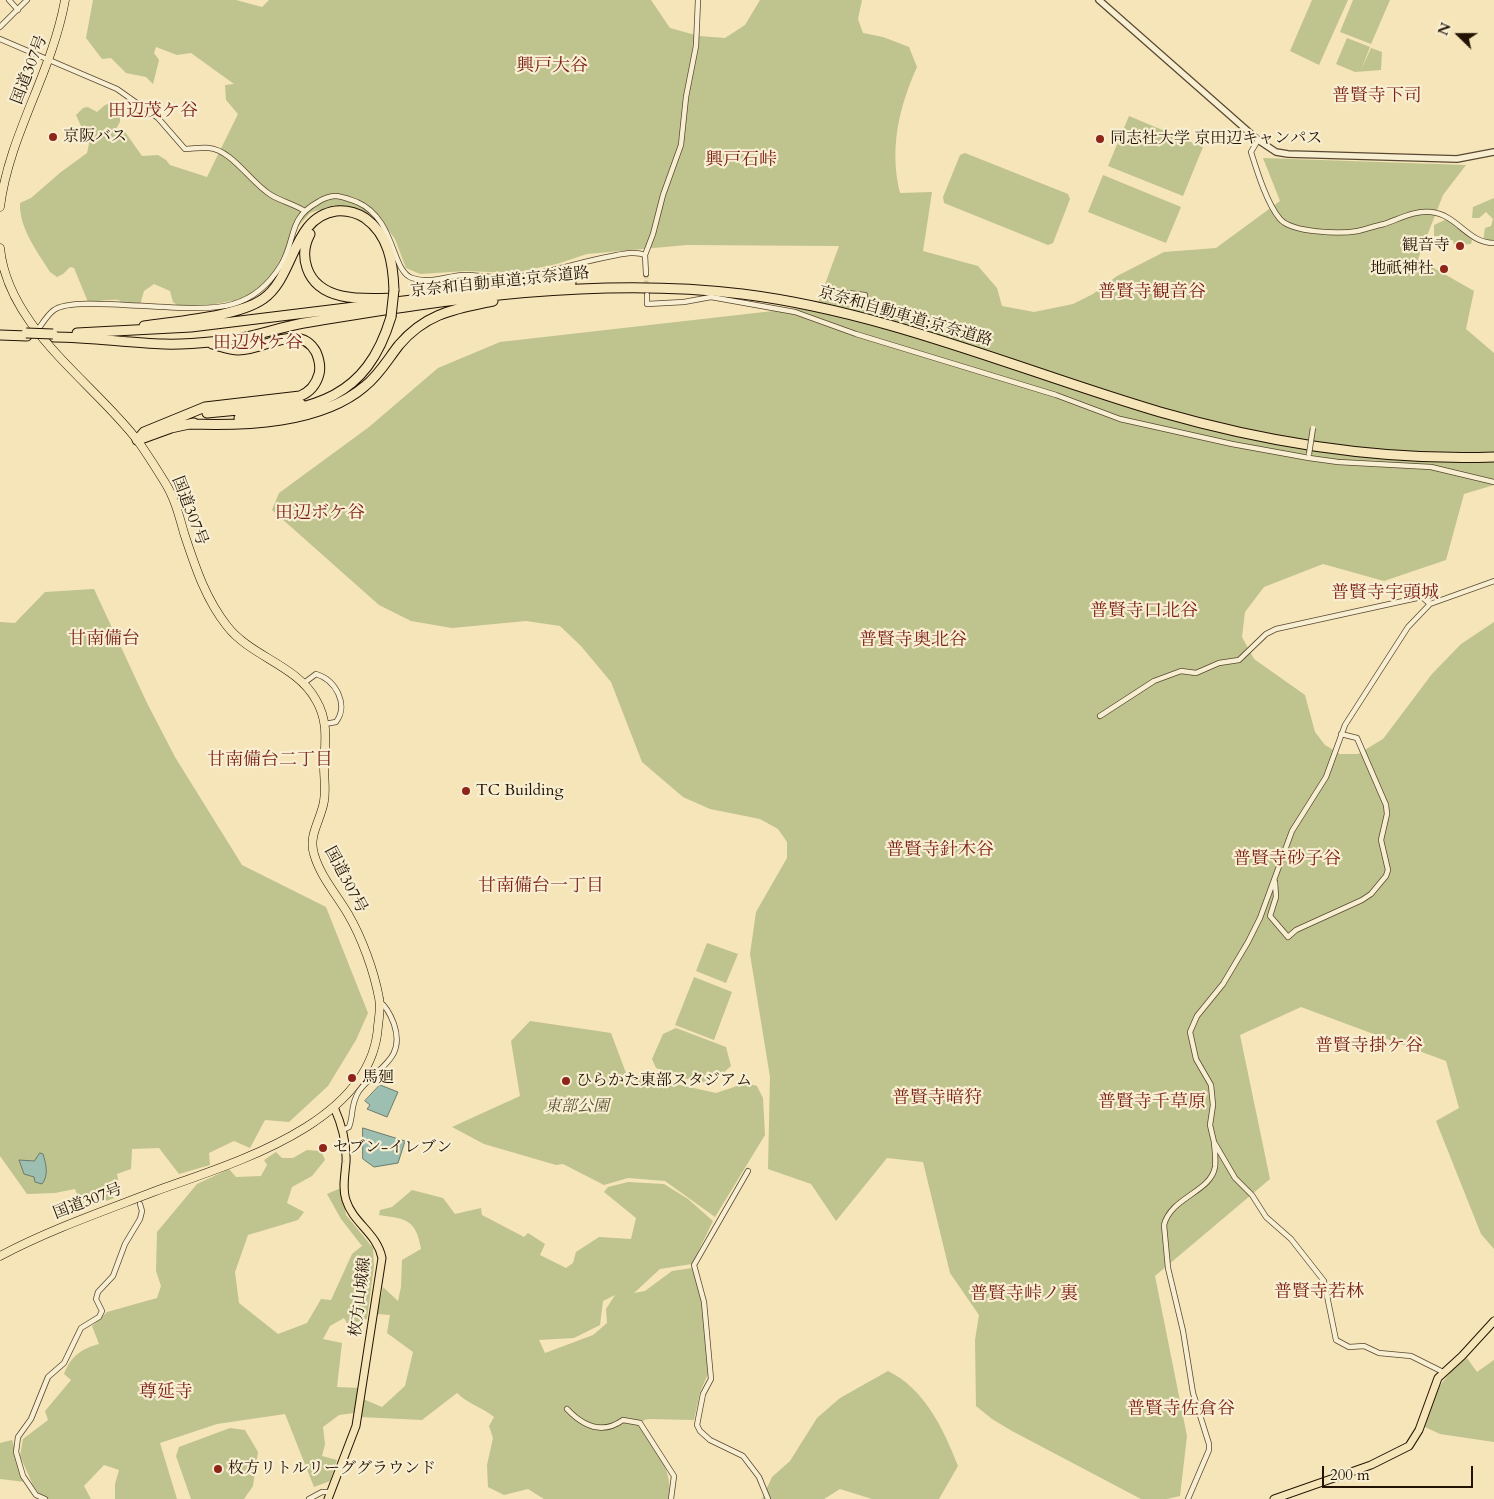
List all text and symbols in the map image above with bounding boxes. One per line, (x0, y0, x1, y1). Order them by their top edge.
north arrow (1434, 10, 1484, 60)
text: N (1434, 20, 1456, 38)
street label: 国道307号 (8, 33, 52, 107)
district label: 興戸大谷 (516, 56, 588, 78)
district label: 普賢寺下司 (1332, 86, 1422, 108)
district label: 田辺茂ケ谷 (108, 101, 198, 123)
place label: 京阪バス (63, 127, 127, 147)
place label: 同志社大学 京田辺キャンパス (1110, 129, 1322, 149)
marker: 京阪バス (47, 131, 59, 143)
marker: 同志社大学 京田辺キャンパス (1094, 133, 1106, 145)
district label: 興戸石峠 (705, 150, 777, 172)
place label: 観音寺 (1402, 236, 1450, 256)
marker: 観音寺 (1454, 240, 1466, 252)
place label: 地祇神社 (1370, 259, 1434, 279)
marker: 地祇神社 (1438, 263, 1450, 275)
street label: 京奈和自動車道;京奈道路 (409, 264, 591, 302)
district label: 普賢寺観音谷 (1098, 282, 1206, 304)
street label: 京奈和自動車道;京奈道路 (816, 283, 994, 351)
district label: 田辺外ケ谷 (213, 333, 303, 355)
street label: 国道307号 (167, 474, 211, 548)
district label: 田辺ボケ谷 (275, 503, 365, 525)
district label: 普賢寺宇頭城 (1331, 583, 1439, 605)
district label: 普賢寺口北谷 (1090, 601, 1198, 623)
district label: 甘南備台 (68, 629, 140, 651)
district label: 普賢寺奥北谷 (859, 630, 967, 652)
district label: 甘南備台二丁目 (207, 750, 333, 772)
place label: TC Building (476, 781, 564, 801)
marker: TC Building (460, 785, 472, 797)
district label: 普賢寺針木谷 (886, 840, 994, 862)
street label: 国道307号 (319, 843, 371, 917)
district label: 普賢寺砂子谷 (1233, 849, 1341, 871)
district label: 甘南備台一丁目 (478, 876, 604, 898)
district label: 普賢寺掛ケ谷 (1315, 1036, 1423, 1058)
place label: 馬廻 (362, 1068, 394, 1088)
place label: ひらかた東部スタジアム (576, 1071, 752, 1091)
marker: 馬廻 (346, 1072, 358, 1084)
marker: ひらかた東部スタジアム (560, 1075, 572, 1087)
district label: 普賢寺暗狩 (892, 1088, 982, 1110)
district label: 普賢寺千草原 (1098, 1092, 1206, 1114)
park label: 東部公園 (545, 1097, 609, 1117)
place label: セブン-イレブン (333, 1138, 452, 1158)
marker: セブン-イレブン (317, 1142, 329, 1154)
street label: 国道307号 (51, 1180, 125, 1224)
street label: 枚方山城線 (347, 1256, 375, 1338)
district label: 普賢寺若林 (1274, 1282, 1364, 1304)
district label: 普賢寺峠ノ裏 (970, 1284, 1078, 1306)
district label: 尊延寺 (139, 1382, 193, 1404)
district label: 普賢寺佐倉谷 (1127, 1399, 1235, 1421)
scale bar (1324, 1456, 1475, 1488)
place label: 枚方リトルリーググラウンド (228, 1459, 436, 1479)
marker: 枚方リトルリーググラウンド (212, 1463, 224, 1475)
text: 200 m (1330, 1465, 1370, 1485)

